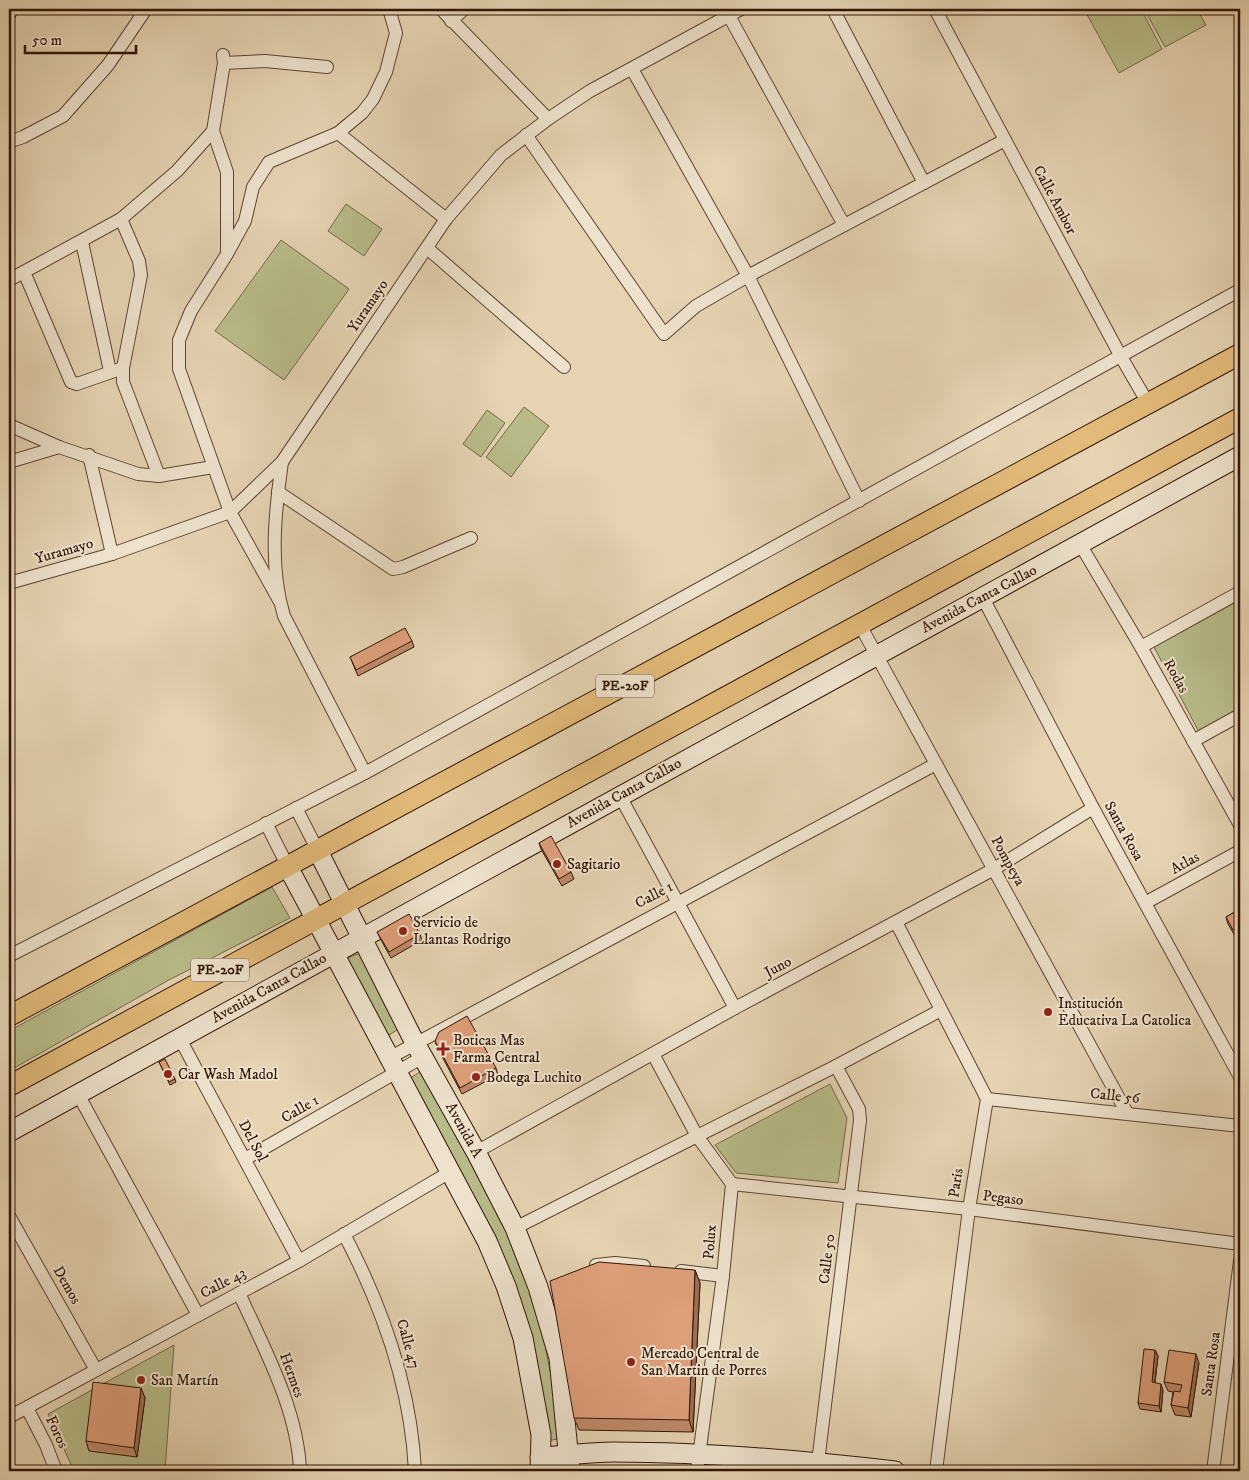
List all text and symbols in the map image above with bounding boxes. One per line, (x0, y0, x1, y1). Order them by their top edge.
scale bar (25, 22, 136, 54)
text: 50 m (32, 31, 62, 50)
street label: Calle Ambor (1029, 162, 1081, 238)
street label: Yuramayo (343, 276, 393, 336)
street label: Yuramayo (33, 534, 95, 568)
street label: Avenida Canta Callao (918, 560, 1040, 638)
street label: Rodas (1159, 656, 1193, 696)
road number: PE-20F (596, 674, 654, 698)
street label: Avenida Canta Callao (563, 754, 685, 832)
street label: Santa Rosa (1100, 798, 1148, 865)
street label: Pompeya (987, 833, 1030, 890)
street label: Atlas (1167, 847, 1203, 879)
place label: Sagitario (567, 855, 620, 874)
marker: Sagitario (551, 858, 563, 870)
street label: Calle 1 (632, 877, 676, 913)
place label: Servicio de Llantas Rodrigo (413, 913, 511, 949)
marker: Servicio de Llantas Rodrigo (397, 925, 409, 937)
street label: Avenida Canta Callao (208, 949, 330, 1027)
street label: Juno (759, 952, 795, 983)
road number: PE-20F (191, 958, 249, 982)
place label: Institución Educativa La Catolica (1058, 994, 1192, 1030)
marker: Institución Educativa La Catolica (1042, 1006, 1054, 1018)
place label: Boticas Mas Farma Central (453, 1031, 540, 1067)
marker: Boticas Mas Farma Central (437, 1043, 449, 1055)
place label: Car Wash Madol (178, 1065, 278, 1084)
marker: Car Wash Madol (162, 1068, 174, 1080)
place label: Bodega Luchito (486, 1068, 582, 1087)
marker: Bodega Luchito (470, 1071, 482, 1083)
street label: Calle 56 (1089, 1084, 1142, 1108)
street label: Calle 1 (278, 1091, 322, 1127)
street label: Avenida A (441, 1099, 487, 1161)
street label: Del Sol (234, 1117, 272, 1166)
street label: Paris (944, 1167, 968, 1199)
street label: Pegaso (982, 1186, 1024, 1210)
street label: Polux (699, 1223, 721, 1260)
street label: Calle 50 (815, 1233, 839, 1285)
street label: Demos (49, 1263, 85, 1307)
street label: Calle 43 (197, 1263, 249, 1303)
street label: Calle 47 (392, 1317, 424, 1371)
street label: Santa Rosa (1197, 1330, 1225, 1397)
place label: Mercado Central de San Martin de Porres (641, 1344, 767, 1380)
street label: Hermes (275, 1350, 309, 1400)
marker: Mercado Central de San Martin de Porres (625, 1356, 637, 1368)
place label: San Martín (151, 1371, 219, 1390)
marker: San Martín (135, 1374, 147, 1386)
street label: Foros (41, 1413, 73, 1451)

